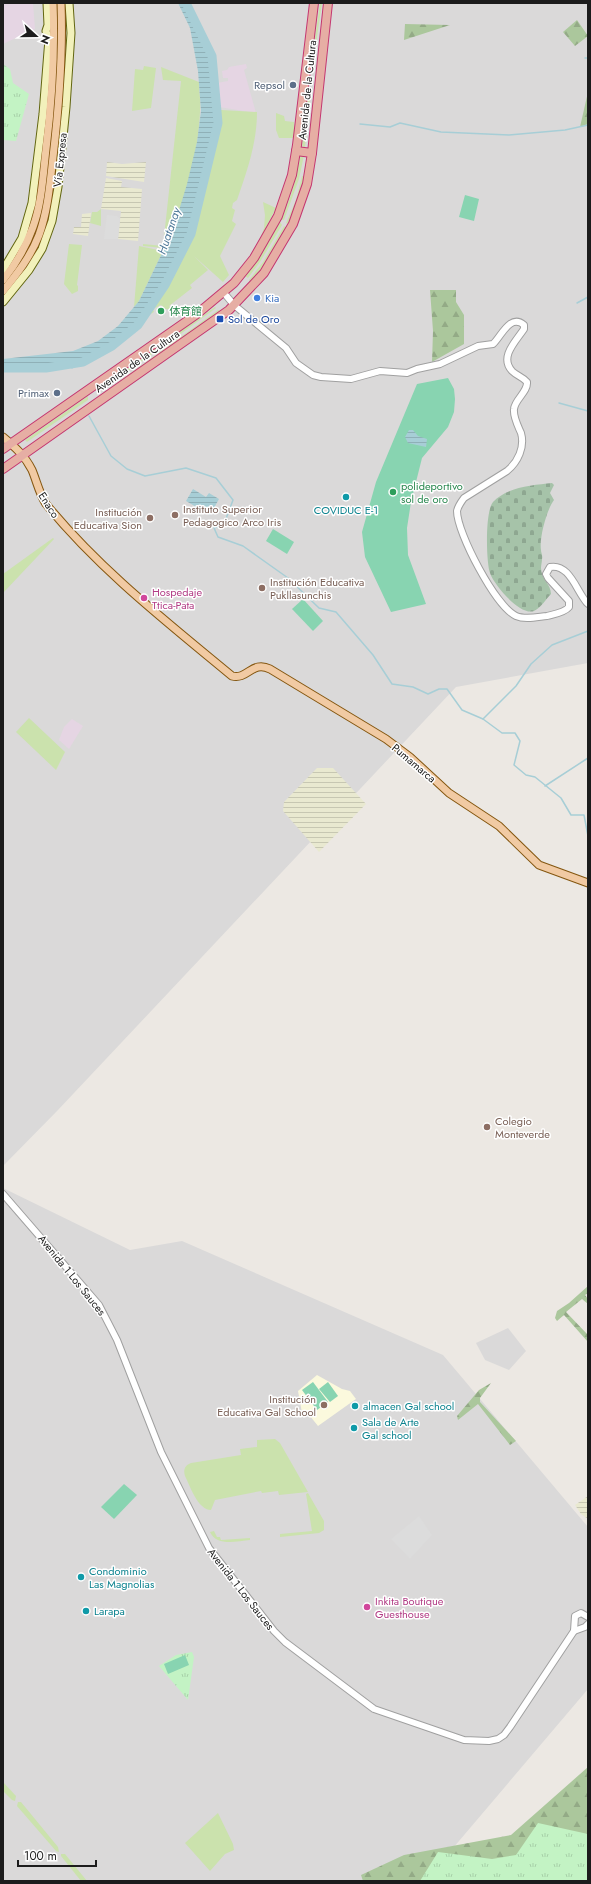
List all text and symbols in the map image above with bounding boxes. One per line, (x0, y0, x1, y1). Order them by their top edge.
north arrow (16, 16, 56, 56)
text: N (36, 33, 54, 47)
street label: Avenida de la Cultura (294, 39, 320, 141)
place label: Repsol (254, 77, 285, 93)
marker: Repsol (288, 80, 298, 90)
street label: Vía Expresa (49, 132, 71, 188)
water label: Huatanay (153, 204, 186, 257)
place label: Kia (265, 290, 279, 306)
marker: Kia (252, 293, 262, 303)
place label: 体育館 (169, 303, 202, 319)
marker: 体育館 (156, 306, 166, 316)
place label: Sol de Oro (228, 311, 279, 327)
marker: Sol de Oro (215, 314, 225, 324)
street label: Avenida de la Cultura (91, 326, 183, 396)
place label: Primax (18, 385, 49, 401)
marker: Primax (52, 388, 62, 398)
place label: polideportivo sol de oro (401, 478, 463, 507)
marker: polideportivo sol de oro (388, 487, 398, 497)
street label: Enaco (35, 489, 63, 521)
marker: COVIDUC E-1 (341, 492, 351, 502)
place label: Instituto Superior Pedagogico Arco Iris (183, 501, 282, 530)
place label: COVIDUC E-1 (314, 502, 378, 518)
place label: Institución Educativa Sion (74, 504, 142, 533)
marker: Instituto Superior Pedagogico Arco Iris (170, 510, 180, 520)
marker: Institución Educativa Sion (145, 513, 155, 523)
place label: Institución Educativa Pukllasunchis (270, 574, 364, 603)
marker: Institución Educativa Pukllasunchis (257, 583, 267, 593)
place label: Hospedaje Ttica-Pata (152, 584, 203, 613)
marker: Hospedaje Ttica-Pata (139, 593, 149, 603)
street label: Pumamarca (388, 740, 440, 786)
place label: Colegio Monteverde (495, 1113, 550, 1142)
marker: Colegio Monteverde (482, 1122, 492, 1132)
street label: Avenida 1 Los Sauces (34, 1231, 110, 1319)
place label: Institución Educativa Gal School (217, 1391, 316, 1420)
place label: almacen Gal school (363, 1398, 454, 1414)
marker: Institución Educativa Gal School (319, 1400, 329, 1410)
marker: almacen Gal school (350, 1401, 360, 1411)
place label: Sala de Arte Gal school (362, 1414, 419, 1443)
marker: Sala de Arte Gal school (349, 1423, 359, 1433)
street label: Avenida 1 Los Sauces (204, 1545, 278, 1634)
place label: Condominio Las Magnolias (89, 1563, 155, 1592)
marker: Condominio Las Magnolias (76, 1572, 86, 1582)
place label: Inkita Boutique Guesthouse (375, 1593, 444, 1622)
marker: Inkita Boutique Guesthouse (362, 1602, 372, 1612)
place label: Larapa (94, 1603, 125, 1619)
marker: Larapa (81, 1606, 91, 1616)
scale bar (18, 1842, 96, 1868)
text: 100 m (24, 1847, 57, 1865)

